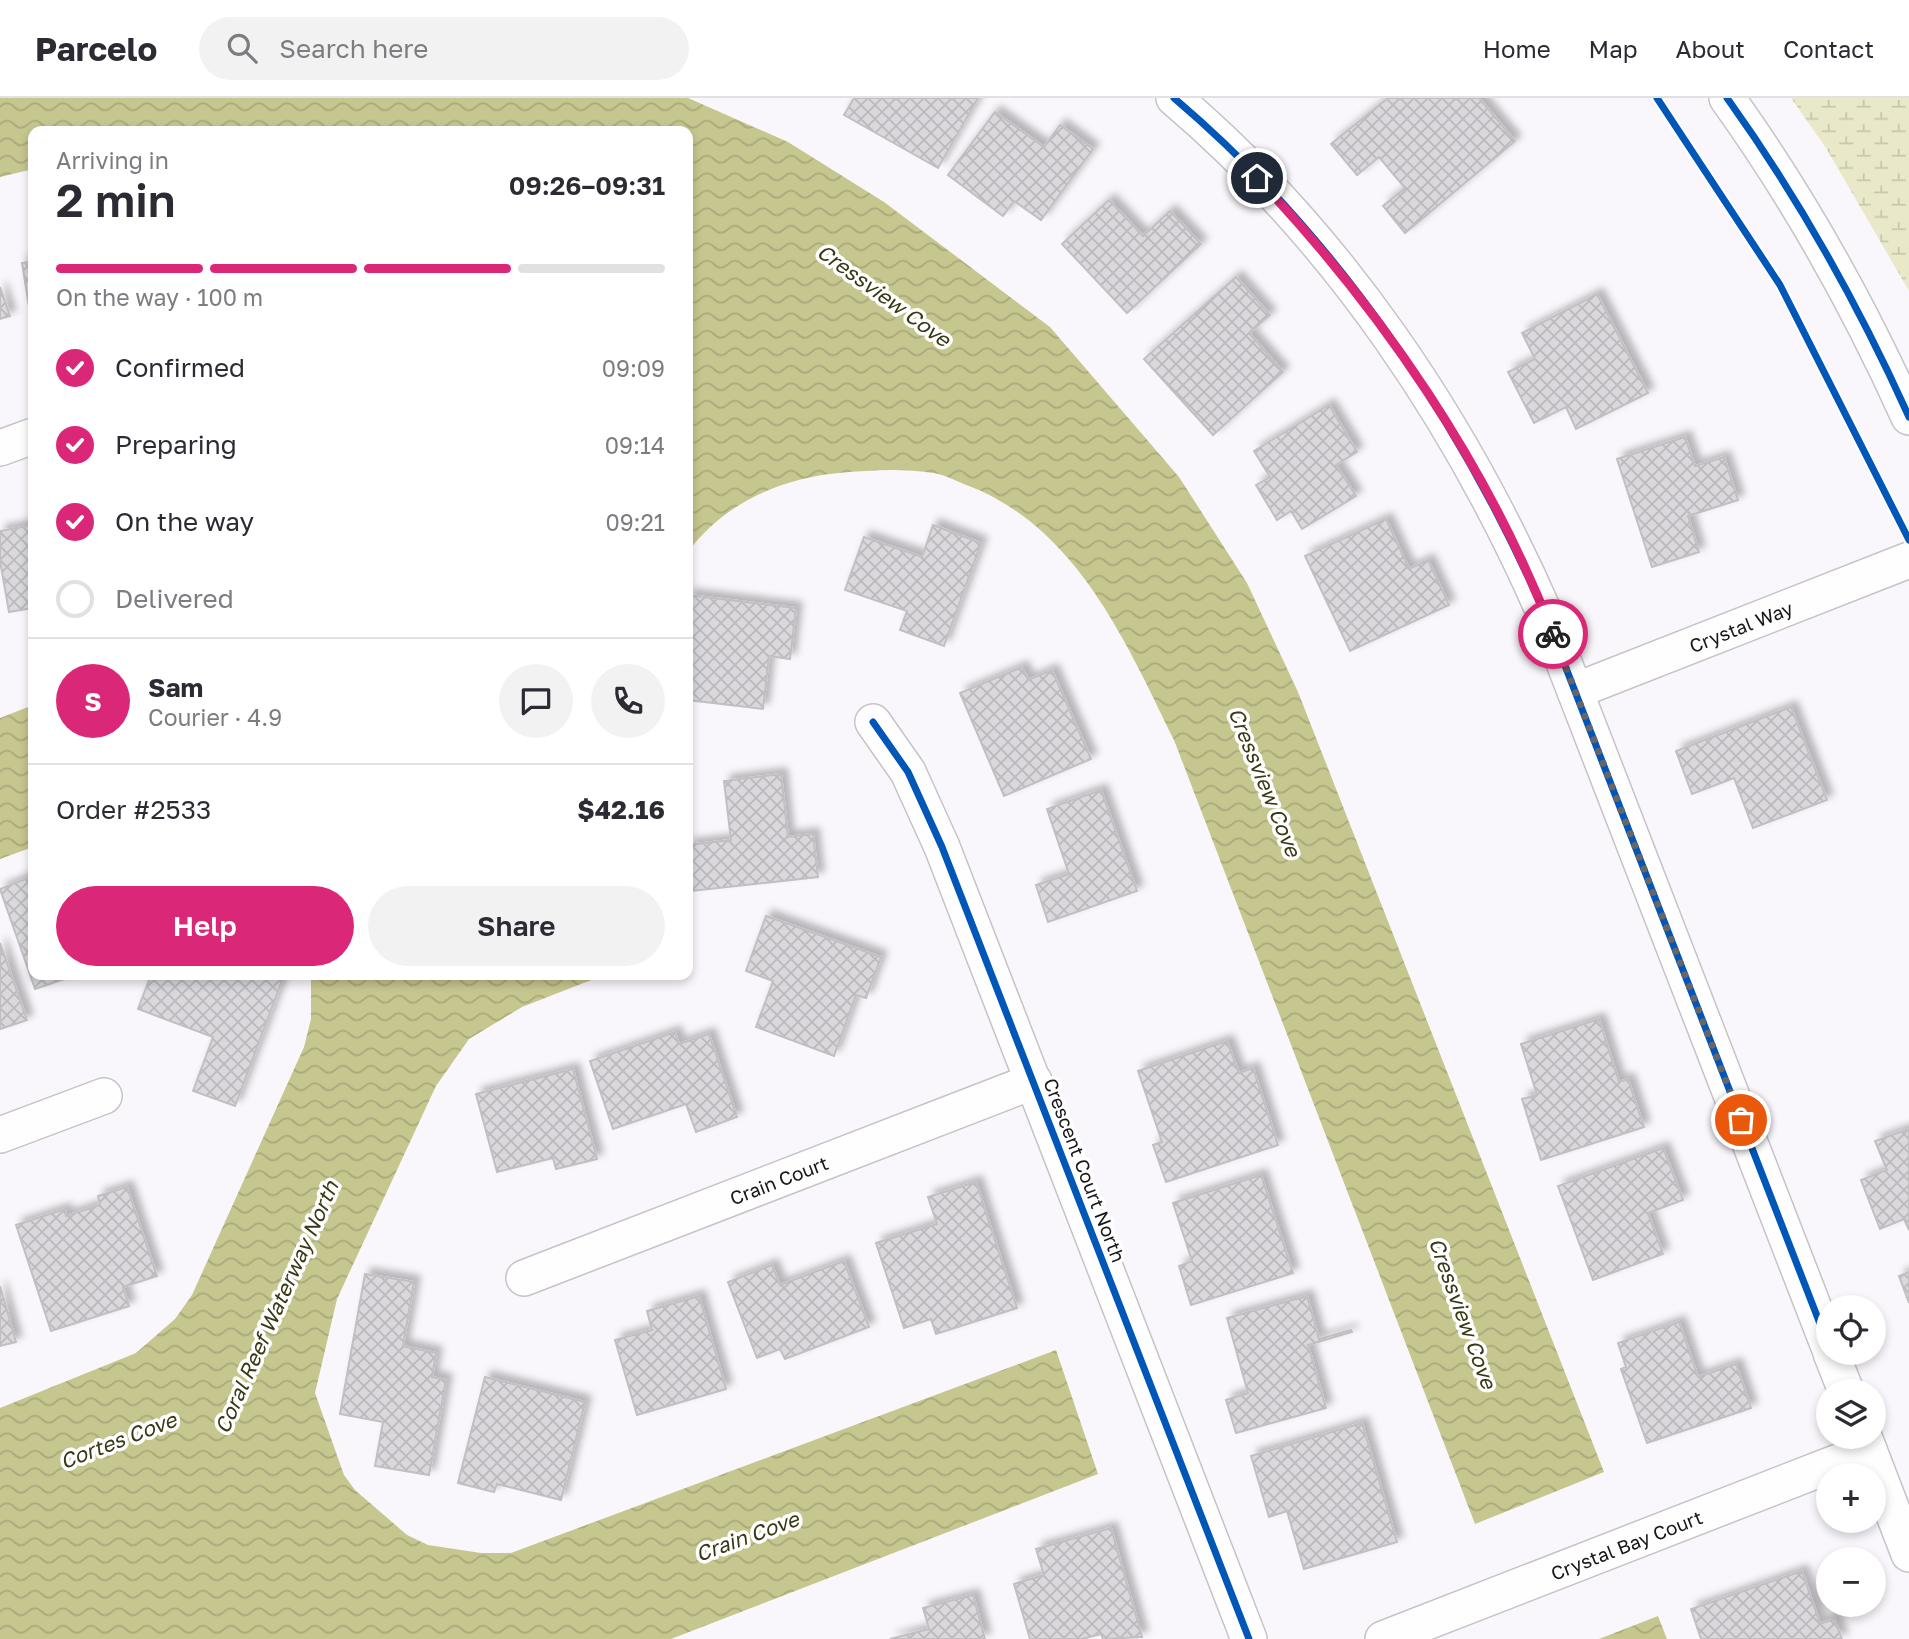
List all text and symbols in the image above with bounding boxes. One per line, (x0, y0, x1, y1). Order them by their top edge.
search box (199, 17, 689, 80)
text: Parcelo (35, 29, 157, 68)
icon: search (223, 29, 261, 67)
text: Search here (279, 33, 428, 64)
text: Home (1483, 34, 1551, 63)
text: Map (1589, 34, 1638, 63)
text: About (1676, 34, 1745, 63)
text: Contact (1783, 34, 1874, 63)
text: Arriving in (56, 146, 169, 174)
pin (1227, 148, 1287, 208)
icon: home (1238, 159, 1276, 197)
text: 09:26–09:31 (509, 170, 665, 201)
text: 2 min (56, 172, 176, 227)
water label: Cressview Cove (812, 238, 957, 353)
text: On the way · 100 m (56, 283, 263, 311)
icon: check (56, 349, 94, 387)
text: Confirmed (115, 352, 245, 383)
text: 09:09 (602, 354, 665, 382)
icon: check (56, 426, 94, 464)
text: Preparing (115, 429, 237, 460)
text: 09:14 (605, 431, 665, 459)
icon: check (56, 503, 94, 541)
text: On the way (115, 506, 254, 537)
text: 09:21 (605, 508, 665, 536)
text: Delivered (115, 583, 234, 614)
street label: Crystal Way (1686, 595, 1796, 657)
courier (1518, 599, 1588, 669)
icon: bike (1534, 615, 1572, 653)
button: chat (499, 664, 573, 738)
button: phone (591, 664, 665, 738)
text: Sam (148, 672, 203, 703)
text: S (84, 686, 102, 717)
text: Courier · 4.9 (148, 703, 282, 731)
water label: Cressview Cove (1223, 704, 1307, 862)
text: Order #2533 (56, 794, 211, 825)
text: $42.16 (577, 794, 665, 825)
button: Help (56, 886, 354, 966)
button: Share (368, 886, 665, 966)
street label: Crescent Court North (1039, 1075, 1131, 1265)
pin (1711, 1090, 1771, 1150)
icon: bag (1722, 1101, 1760, 1139)
street label: Crain Court (726, 1150, 831, 1209)
water label: Coral Reef Waterway North (208, 1176, 344, 1437)
water label: Cressview Cove (1424, 1234, 1503, 1394)
map controls (1816, 1295, 1886, 1617)
button: locate (1816, 1295, 1886, 1365)
button: layers (1816, 1379, 1886, 1449)
water label: Cortes Cove (56, 1405, 182, 1474)
button: + (1816, 1463, 1886, 1533)
water label: Crain Cove (692, 1505, 804, 1567)
street label: Crystal Bay Court (1547, 1505, 1705, 1584)
button: − (1816, 1547, 1886, 1617)

